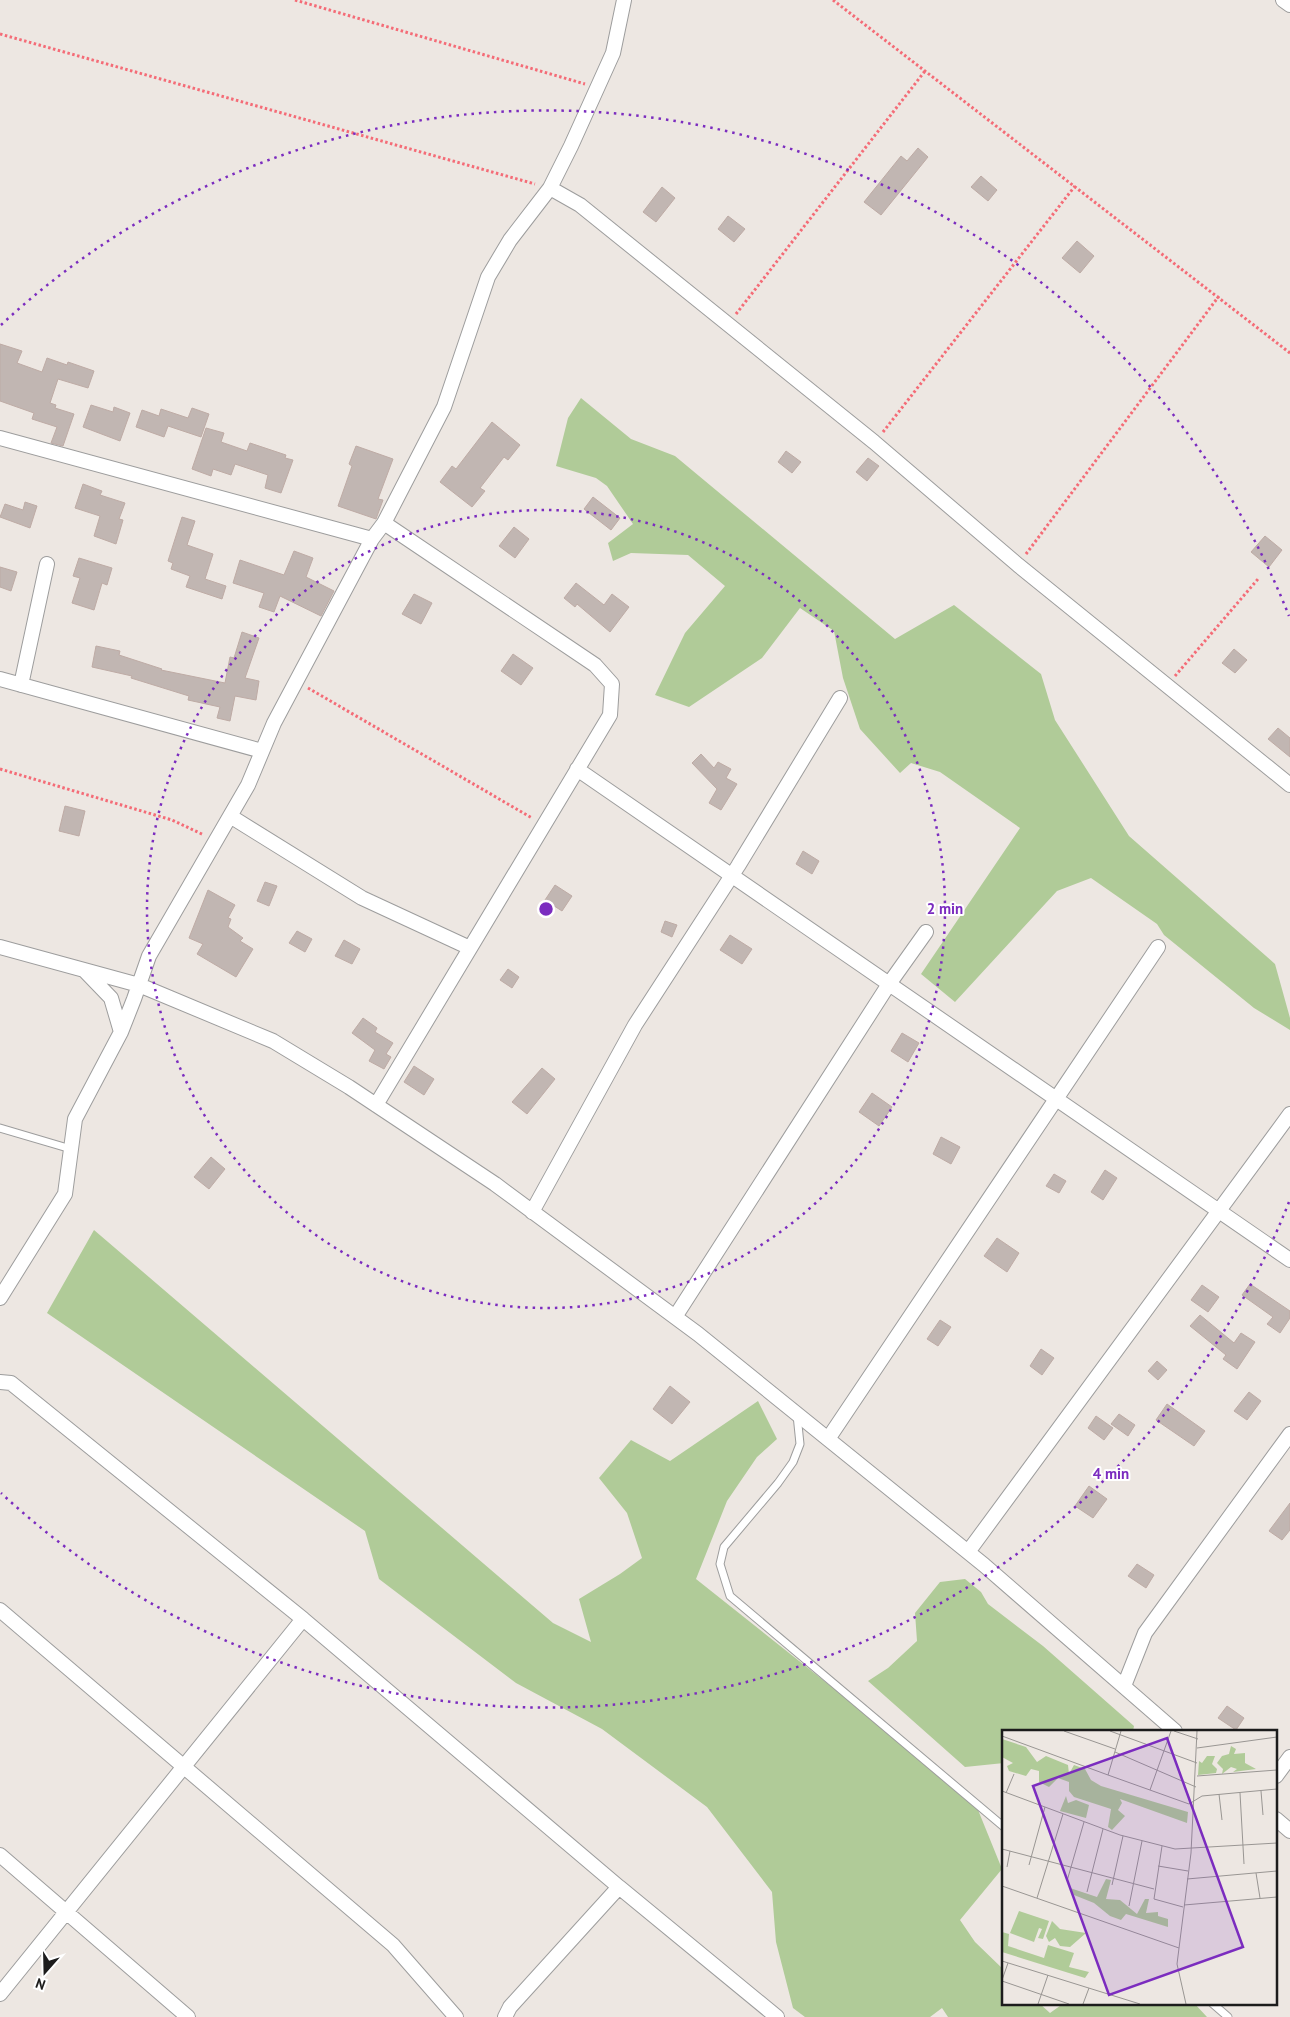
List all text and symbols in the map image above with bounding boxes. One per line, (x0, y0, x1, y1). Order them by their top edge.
text: 2 min (927, 899, 963, 918)
centre of rings (537, 900, 555, 918)
text: 4 min (1093, 1464, 1129, 1483)
inset map (1002, 1730, 1278, 2004)
north arrow (20, 1947, 70, 1997)
text: N (33, 1974, 48, 1994)

